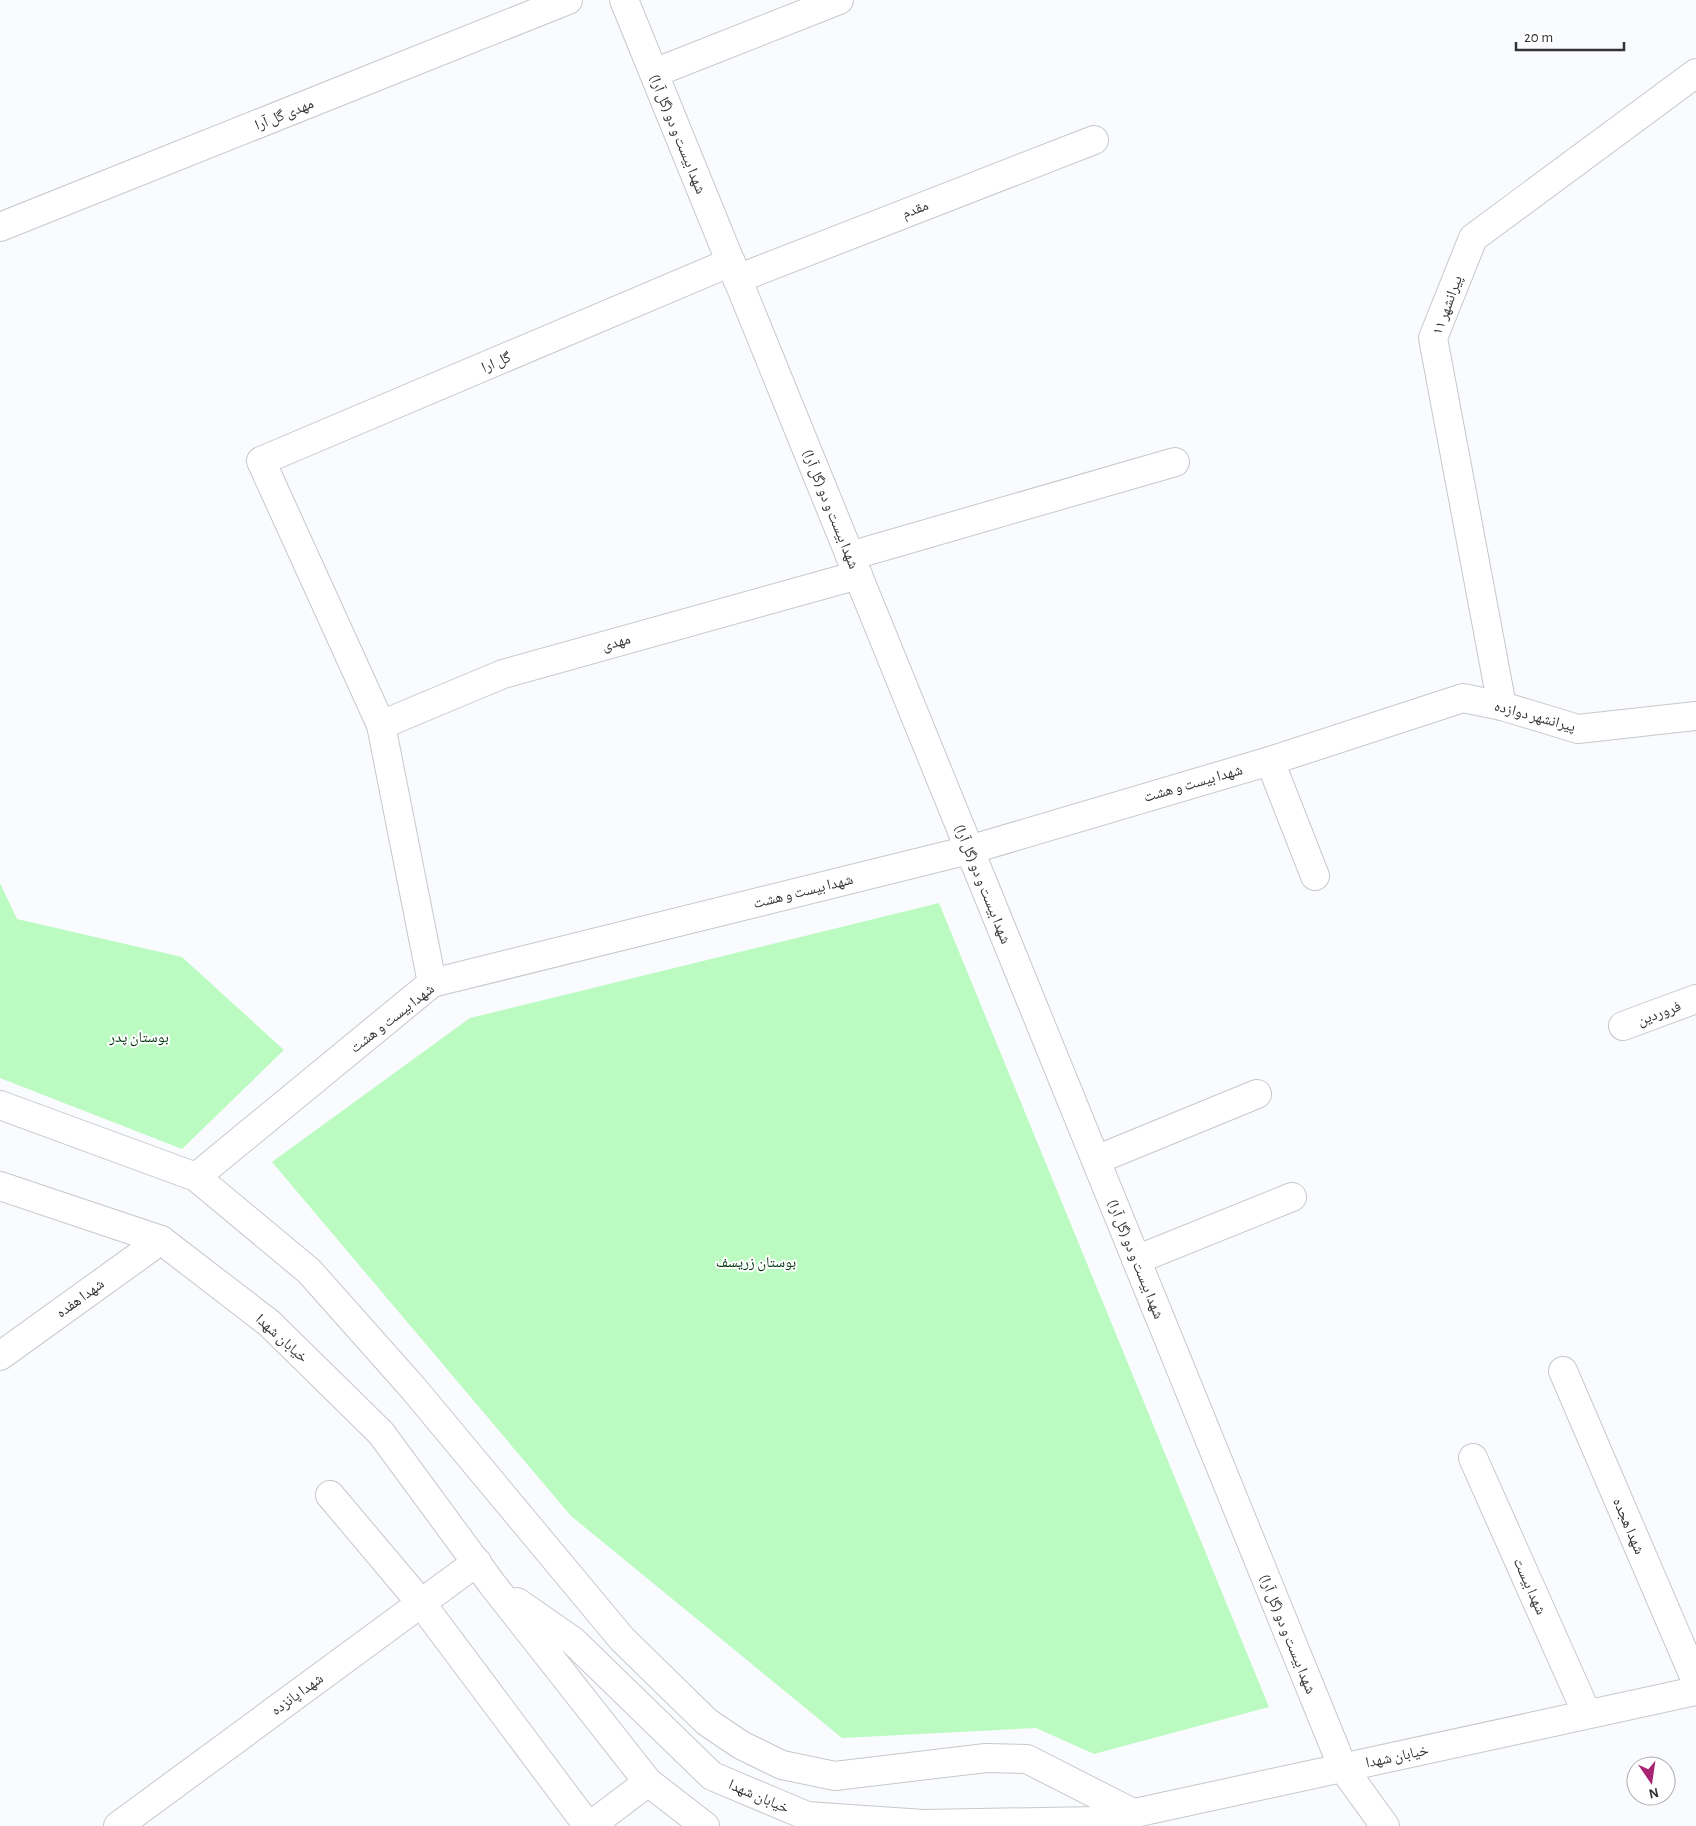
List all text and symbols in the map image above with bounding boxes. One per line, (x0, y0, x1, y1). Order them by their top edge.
scale bar (1516, 20, 1624, 52)
text: 20 m (1524, 30, 1553, 45)
street label: شهدا بیست و دو (گل آرا) (645, 72, 709, 197)
street label: مهدی گل آرا (252, 95, 317, 135)
street label: مقدم (900, 198, 931, 223)
street label: پیرانشهر ۱۱ (1430, 273, 1466, 337)
street label: گل ارا (479, 349, 514, 377)
street label: شهدا بیست و دو (گل آرا) (798, 447, 862, 572)
street label: مهدی (600, 631, 633, 656)
street label: پیرانشهر دوازده (1492, 698, 1577, 736)
street label: شهدا بیست و هشت (1142, 762, 1245, 806)
street label: شهدا بیست و دو (گل آرا) (950, 822, 1014, 947)
street label: شهدا بیست و هشت (752, 872, 855, 912)
street label: شهدا بیست و هشت (347, 981, 438, 1057)
street label: فروردین (1635, 999, 1684, 1030)
park label: بوستان پدر (108, 1030, 169, 1047)
street label: شهدا بیست و دو (گل آرا) (1103, 1197, 1167, 1322)
park label: بوستان زریسف (716, 1255, 796, 1272)
street label: شهدا هفده (53, 1276, 108, 1322)
street label: خیابان شهدا (251, 1311, 311, 1367)
street label: شهدا هجده (1609, 1496, 1647, 1557)
street label: شهدا بیست (1509, 1556, 1549, 1617)
street label: شهدا بیست و دو (گل آرا) (1255, 1572, 1319, 1697)
street label: شهدا پانزده (269, 1671, 327, 1719)
street label: خیابان شهدا (1364, 1742, 1431, 1772)
north arrow (1626, 1756, 1676, 1806)
street label: خیابان شهدا (726, 1777, 792, 1818)
text: N (1647, 1785, 1660, 1801)

